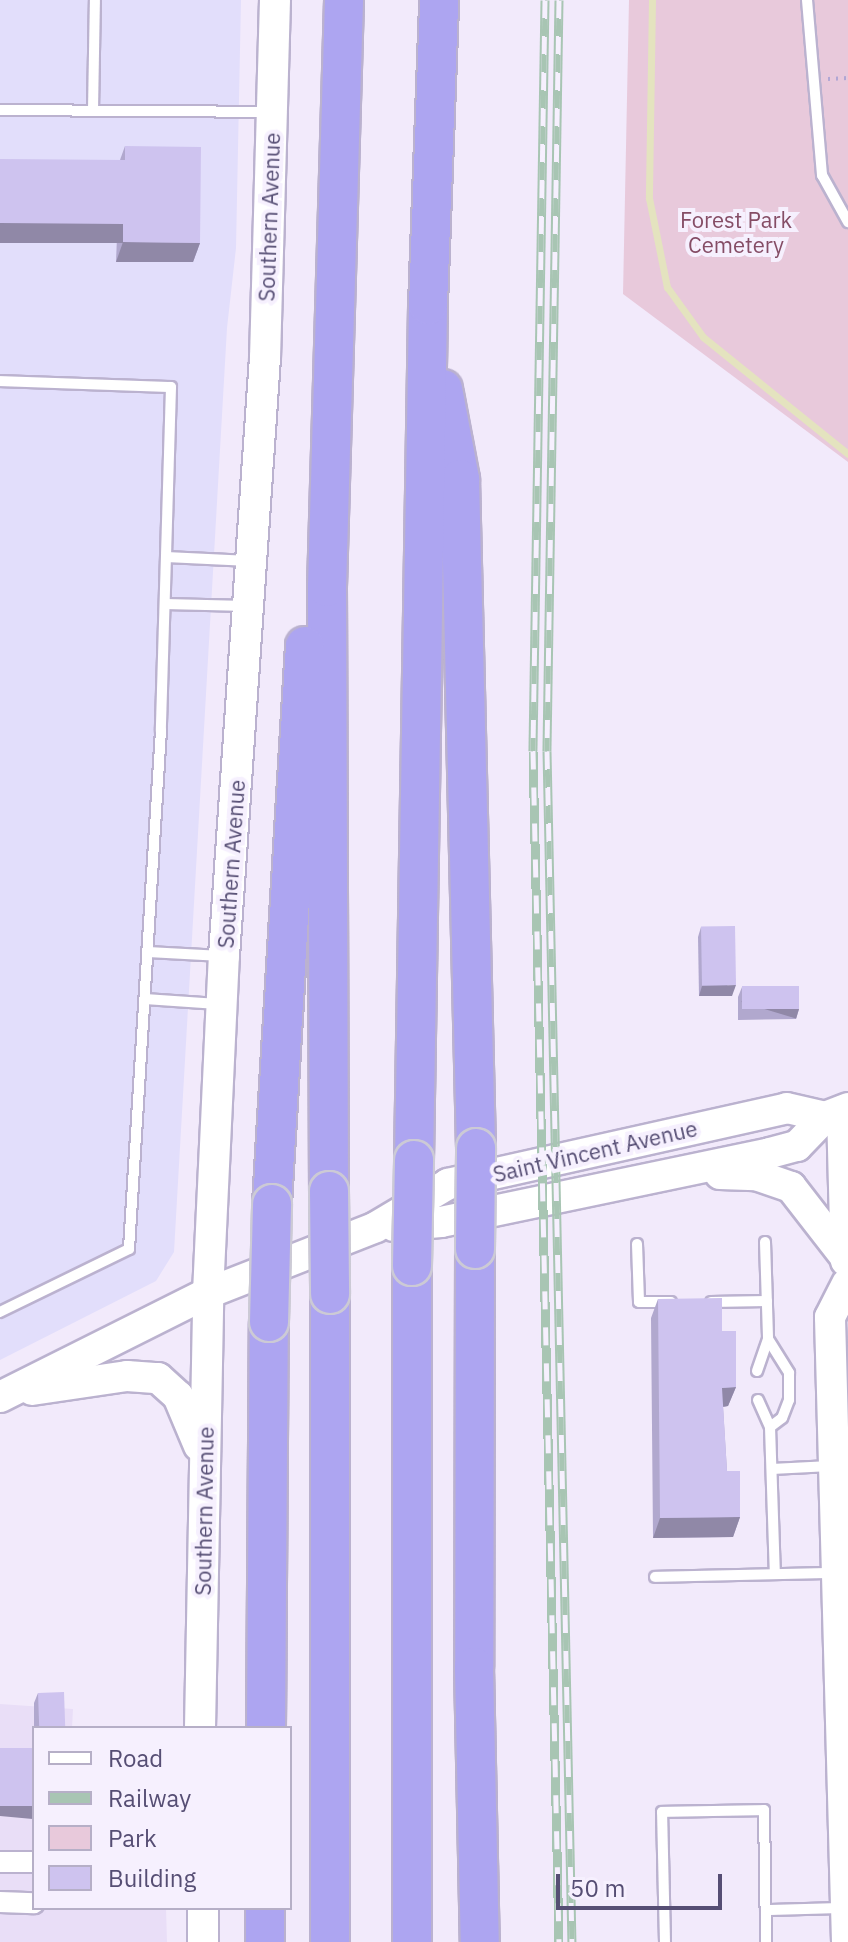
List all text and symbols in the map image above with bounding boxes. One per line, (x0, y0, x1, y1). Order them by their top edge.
street label: Southern Avenue (253, 132, 285, 302)
park label: Forest Park Cemetery (680, 206, 792, 258)
street label: Southern Avenue (212, 779, 250, 949)
street label: Saint Vincent Avenue (490, 1115, 700, 1187)
street label: Southern Avenue (189, 1426, 219, 1596)
legend (32, 1726, 292, 1910)
text: Road (108, 1742, 163, 1774)
text: Railway (108, 1782, 191, 1814)
text: Park (108, 1822, 157, 1854)
scale bar (560, 1858, 726, 1908)
text: Building (108, 1862, 196, 1894)
text: 50 m (570, 1872, 625, 1904)

